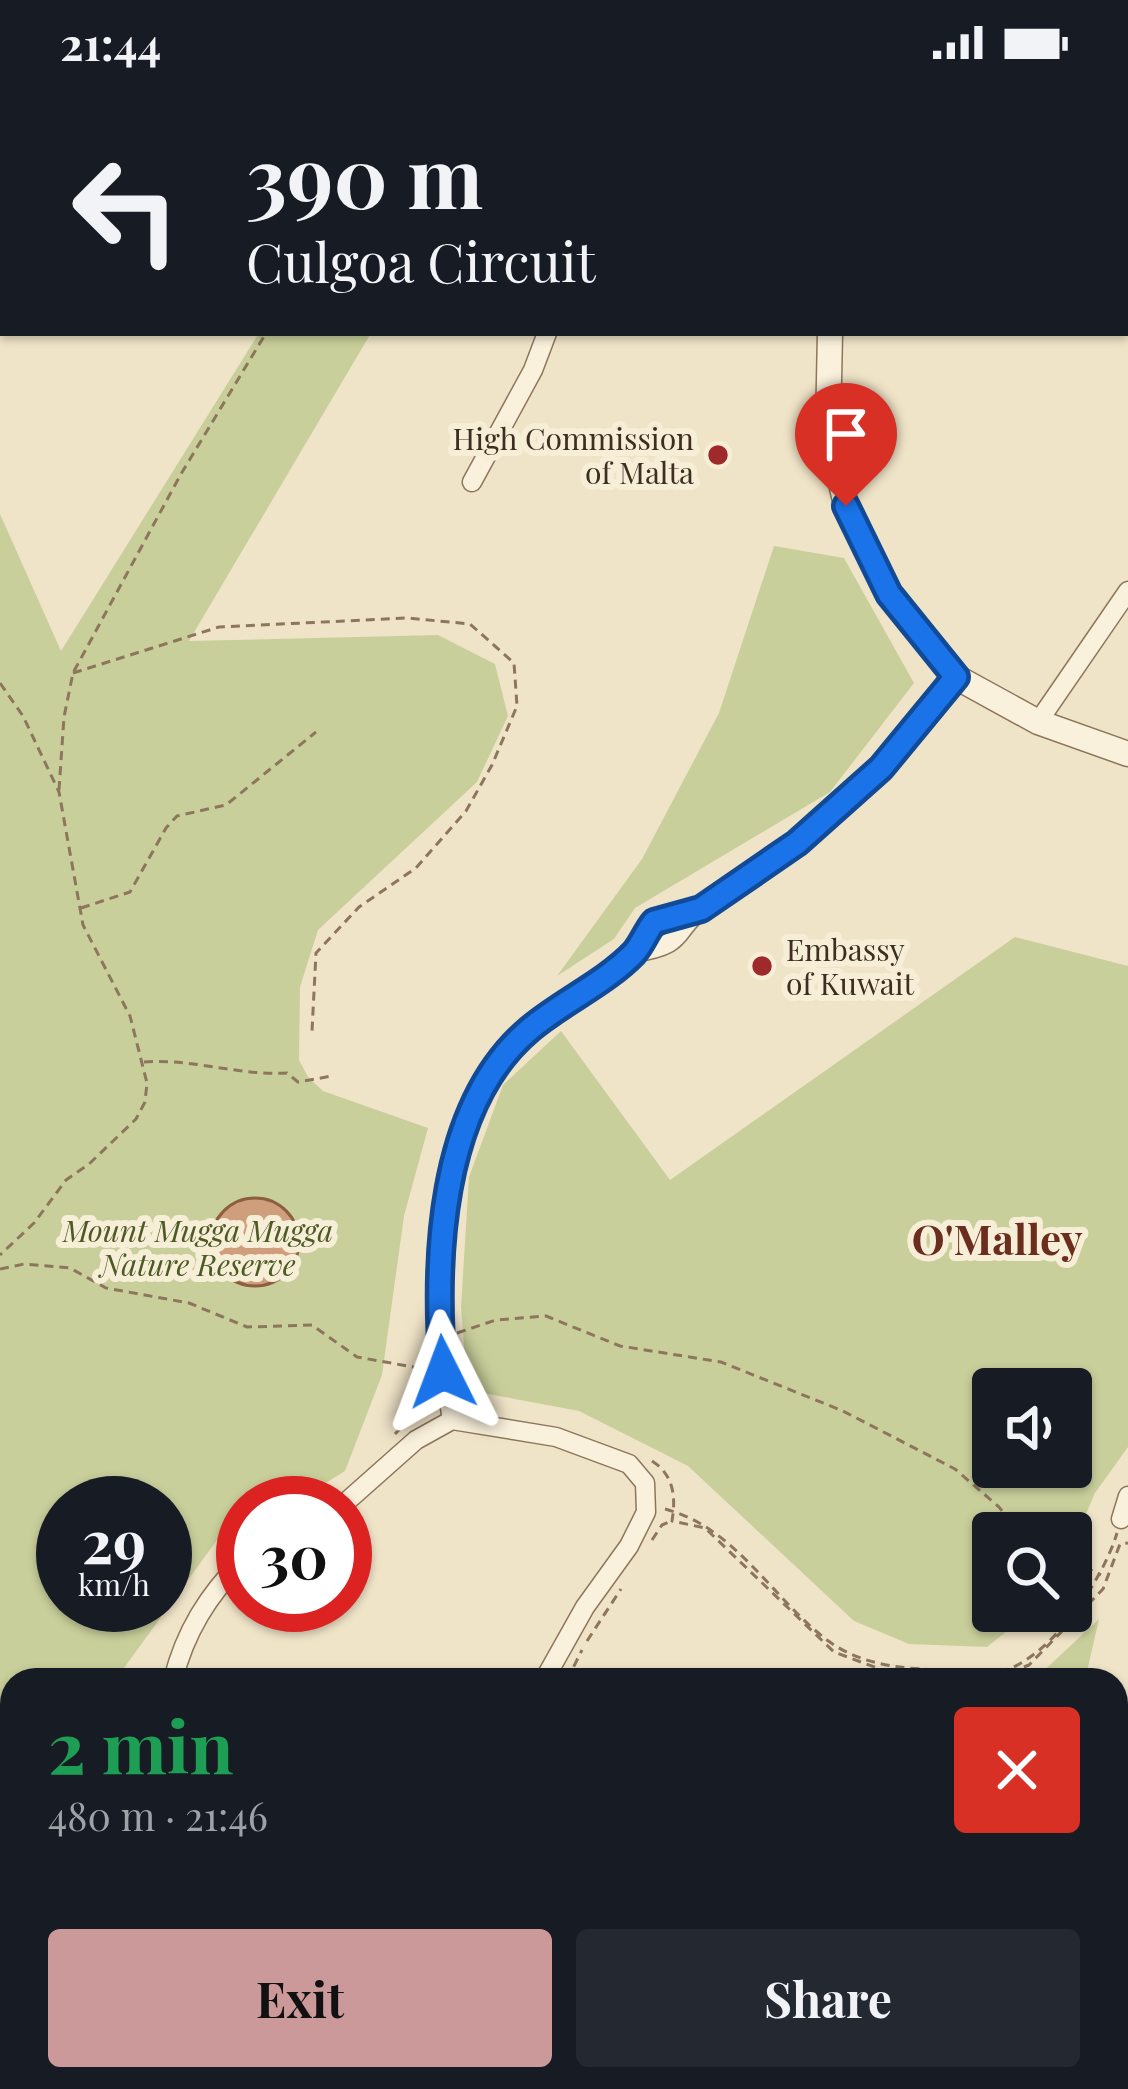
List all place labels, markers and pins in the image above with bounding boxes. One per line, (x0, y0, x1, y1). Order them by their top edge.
pin (795, 383, 897, 506)
place label: High Commission of Malta (452, 418, 694, 492)
marker: High Commission of Malta (705, 442, 731, 468)
place label: Embassy of Kuwait (786, 929, 915, 1003)
marker: Embassy of Kuwait (749, 953, 775, 979)

